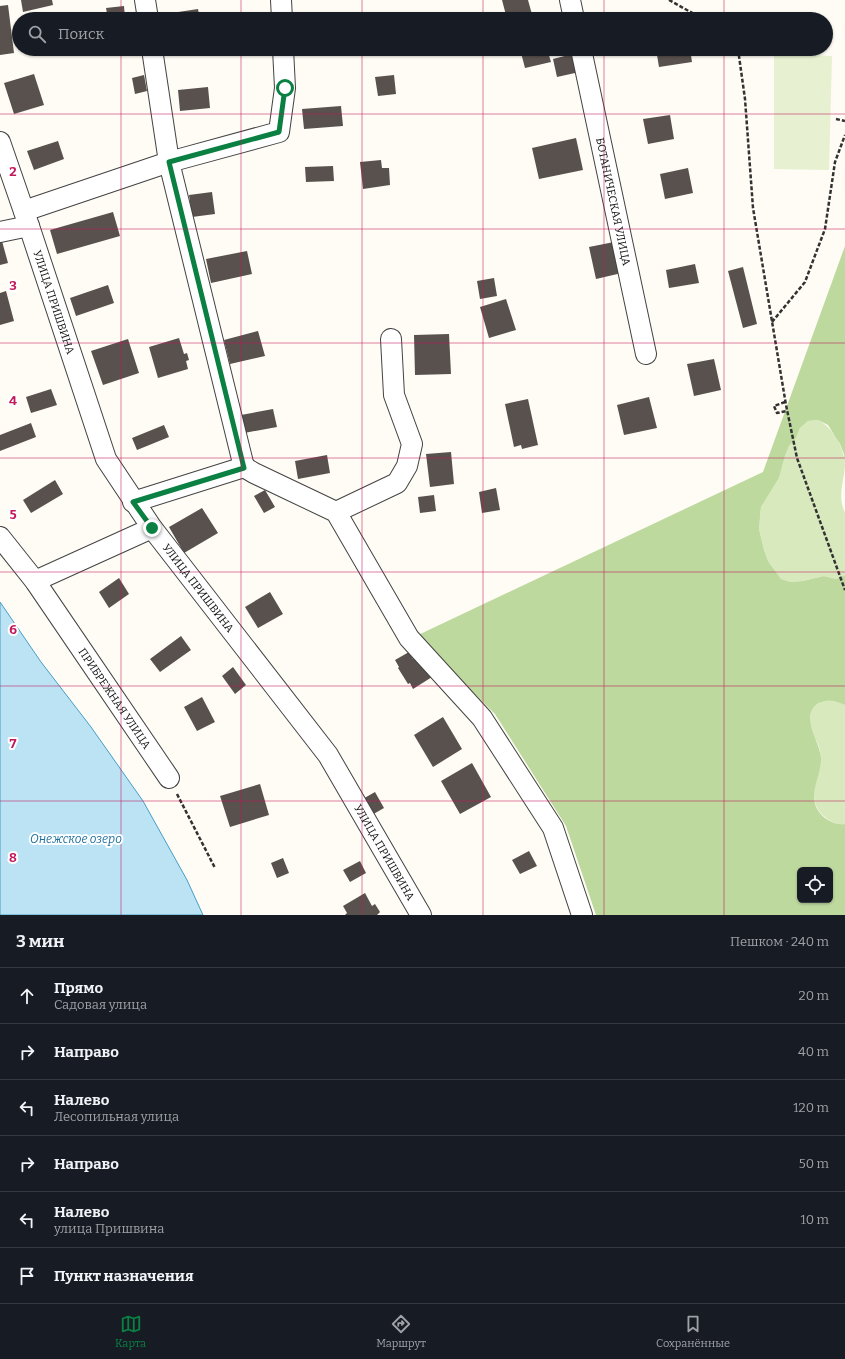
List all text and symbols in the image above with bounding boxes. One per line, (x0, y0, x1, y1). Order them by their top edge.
search box (12, 12, 833, 56)
icon: search (26, 23, 48, 45)
text: Поиск (58, 25, 104, 43)
route start (276, 79, 294, 97)
street label: БОТАНИЧЕСКАЯ УЛИЦА (594, 136, 634, 267)
text: 2 (9, 164, 17, 179)
street label: УЛИЦА ПРИШВИНА (31, 248, 77, 356)
text: 3 (9, 278, 17, 293)
text: 4 (9, 393, 17, 408)
text: 5 (9, 507, 17, 522)
route end (143, 519, 161, 537)
street label: УЛИЦА ПРИШВИНА (160, 541, 237, 635)
text: 6 (9, 622, 17, 637)
street label: ПРИБРЕЖНАЯ УЛИЦА (76, 645, 154, 751)
text: 7 (10, 736, 17, 751)
street label: УЛИЦА ПРИШВИНА (352, 802, 418, 903)
water label: Онежское озеро (30, 832, 122, 846)
text: 8 (9, 850, 17, 865)
map controls (797, 867, 833, 903)
button: locate (797, 867, 833, 903)
text: 3 мин (16, 931, 64, 952)
text: Пешком · 240 m (730, 934, 829, 949)
text: Прямо (54, 979, 103, 997)
icon: ahead (16, 985, 38, 1007)
text: 20 m (799, 988, 829, 1003)
text: Садовая улица (54, 997, 147, 1012)
icon: right (16, 1041, 38, 1063)
text: Направо (54, 1043, 119, 1061)
text: 40 m (798, 1044, 829, 1059)
text: Налево (54, 1091, 109, 1109)
icon: left (16, 1097, 38, 1119)
text: 120 m (793, 1100, 829, 1115)
text: Лесопильная улица (54, 1109, 179, 1124)
icon: right (16, 1153, 38, 1175)
text: Направо (54, 1155, 119, 1173)
text: 50 m (799, 1156, 829, 1171)
text: Налево (54, 1203, 109, 1221)
icon: left (16, 1209, 38, 1231)
text: 10 m (800, 1212, 829, 1227)
text: улица Пришвина (54, 1221, 164, 1236)
icon: arrive (16, 1265, 38, 1287)
text: Пункт назначения (54, 1267, 194, 1285)
tab: Карта (115, 1313, 146, 1350)
tab: Маршрут (376, 1313, 426, 1350)
tab: Сохранённые (656, 1313, 730, 1350)

